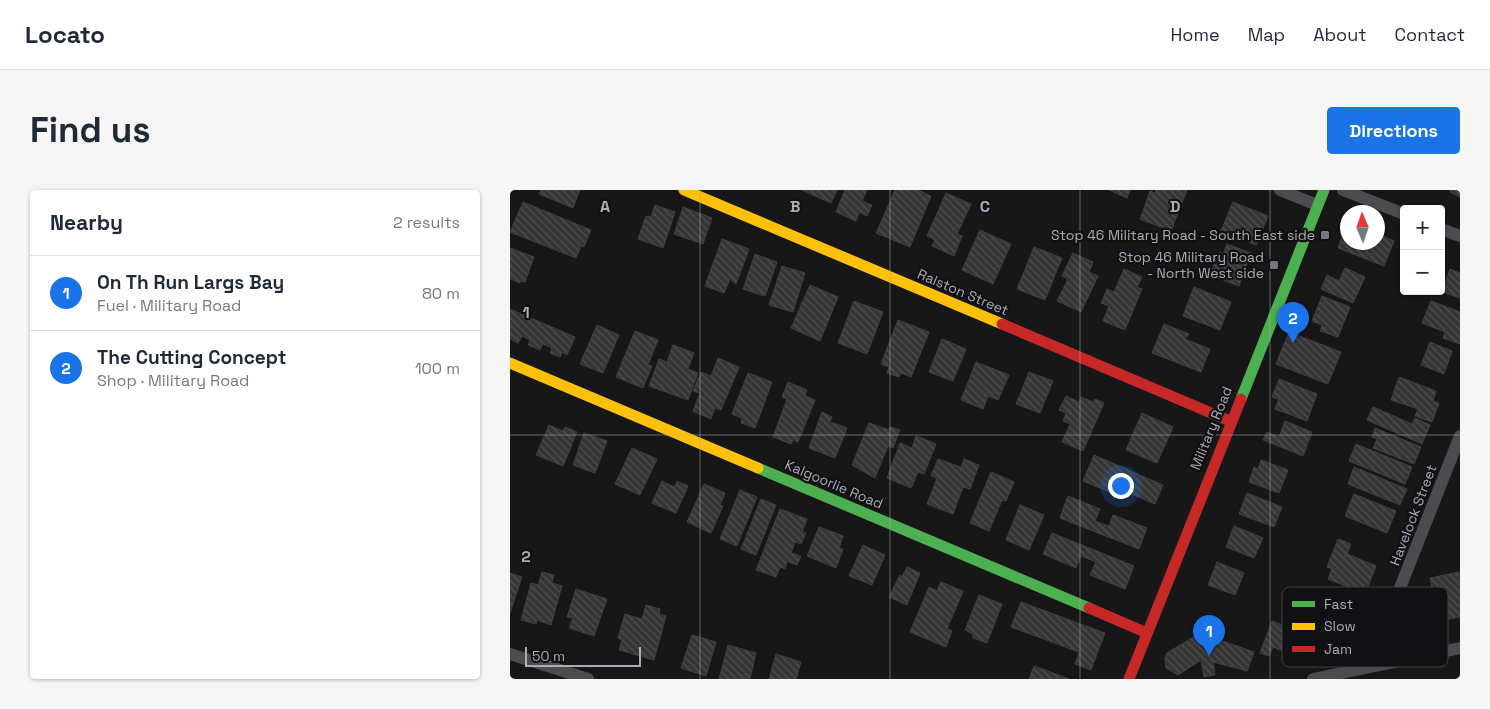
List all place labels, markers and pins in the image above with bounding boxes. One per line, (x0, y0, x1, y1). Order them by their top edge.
place label: Stop 46 Military Road - South East side (1051, 226, 1315, 244)
marker: Stop 46 Military Road - South East side (1319, 229, 1331, 241)
place label: Stop 46 Military Road - North West side (1118, 248, 1264, 282)
marker: Stop 46 Military Road - North West side (1268, 259, 1280, 271)
pin: 2 (1277, 302, 1309, 343)
pin: 1 (1193, 615, 1225, 656)

